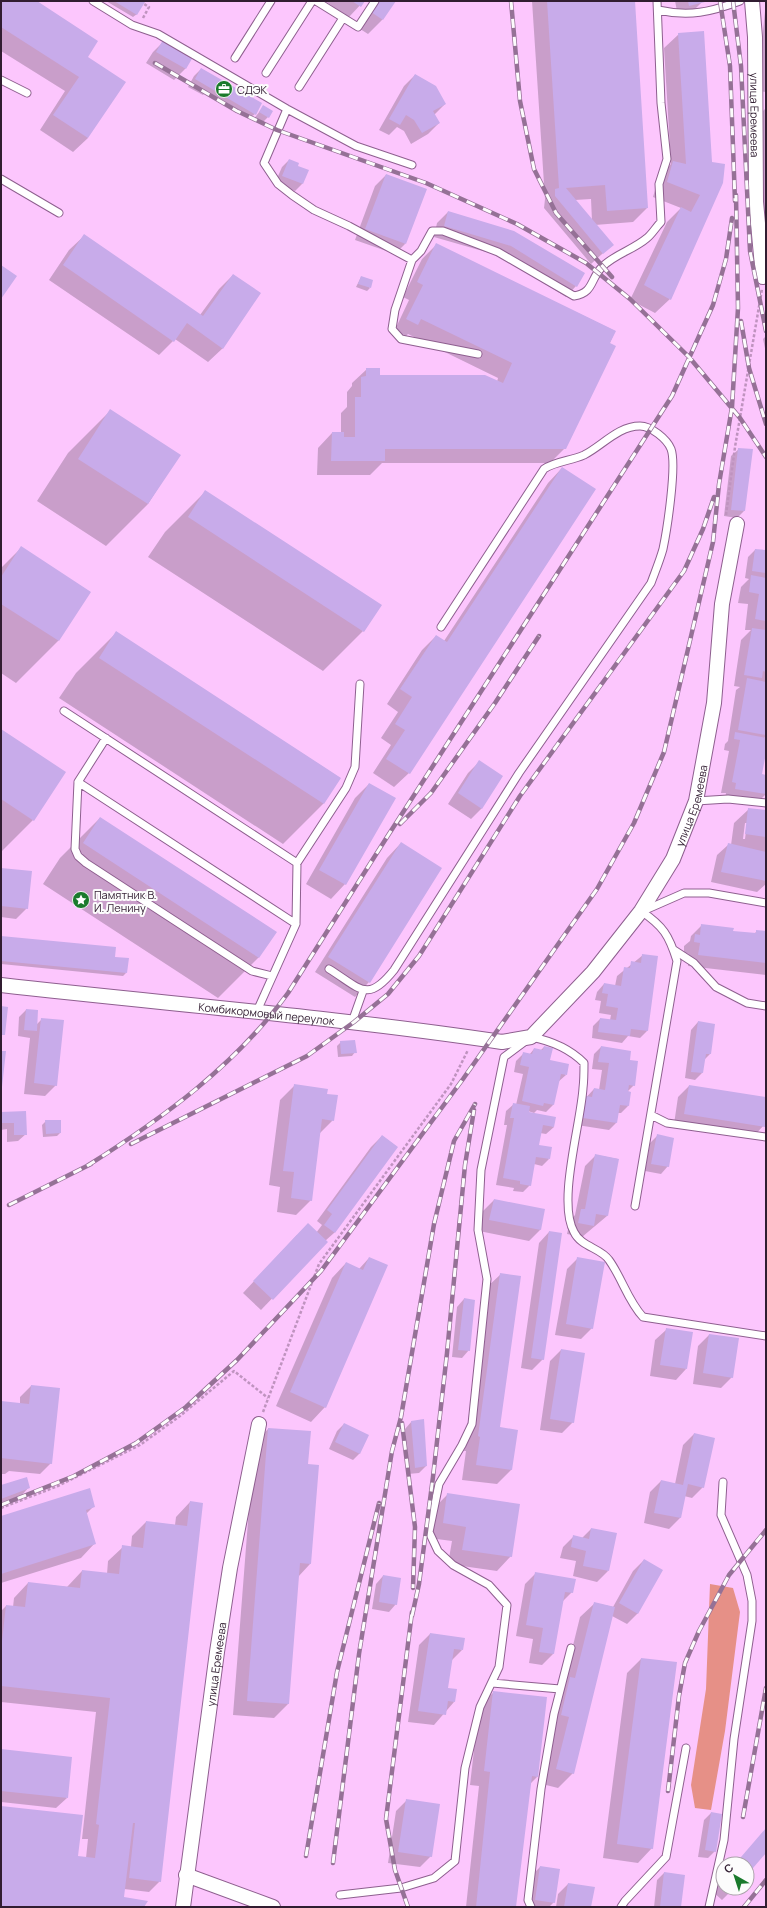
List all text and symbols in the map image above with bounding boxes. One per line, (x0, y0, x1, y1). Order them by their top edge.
street label: улица Еремеева (748, 72, 763, 157)
office icon: СДЭК (214, 79, 234, 99)
place label: СДЭК (237, 82, 267, 97)
street label: улица Еремеева (671, 763, 710, 848)
place label: Памятник В. И. Ленину (94, 887, 157, 915)
place icon: Памятник В. И. Ленину (71, 890, 91, 910)
street label: Комбикормовый переулок (198, 998, 336, 1028)
street label: улица Еремеева (202, 1621, 229, 1707)
north arrow (715, 1856, 755, 1896)
text: С (721, 1859, 736, 1876)

